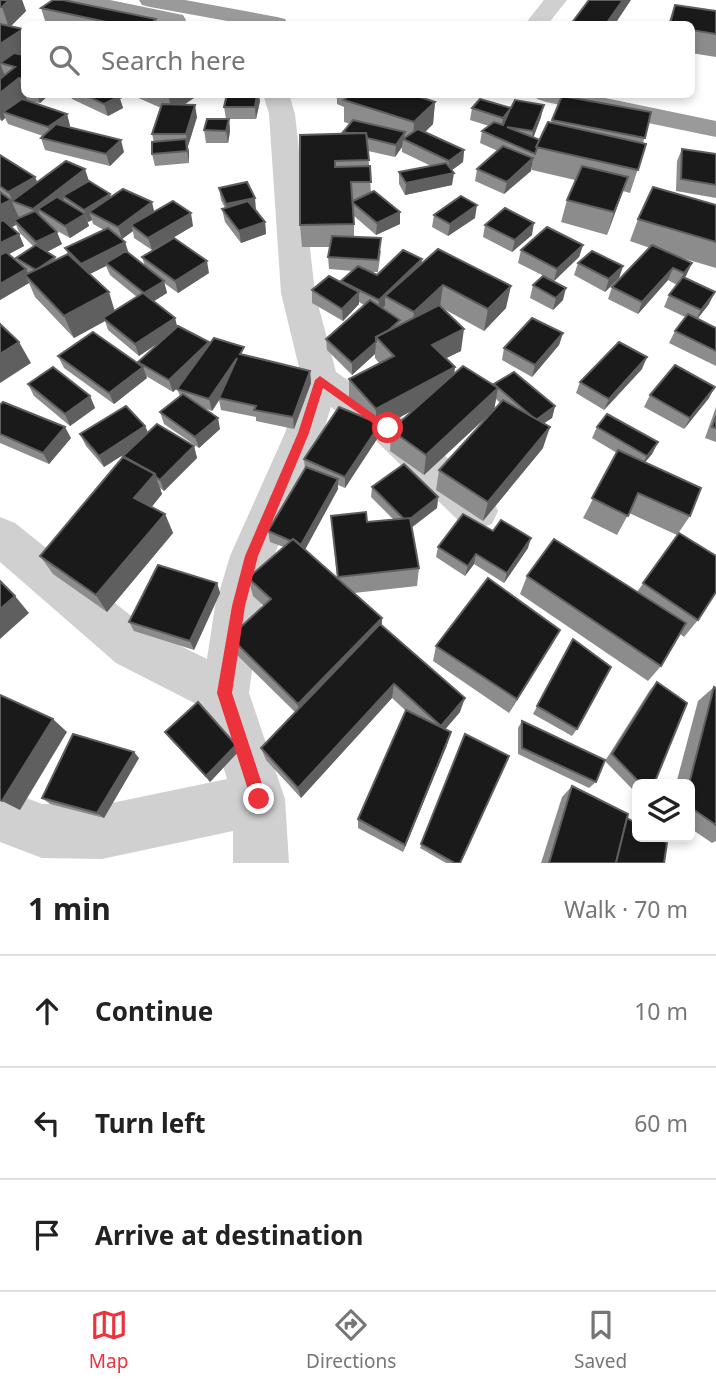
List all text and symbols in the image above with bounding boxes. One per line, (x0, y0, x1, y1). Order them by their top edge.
search box (21, 21, 695, 98)
icon: search (45, 41, 83, 79)
text: Search here (101, 42, 246, 78)
route start (372, 412, 403, 443)
map controls (632, 779, 695, 842)
button: layers (632, 779, 695, 842)
route end (243, 783, 274, 814)
text: 1 min (28, 888, 111, 929)
text: Walk · 70 m (564, 893, 688, 925)
icon: ahead (28, 992, 66, 1030)
text: Continue (95, 993, 213, 1029)
text: 10 m (634, 995, 688, 1027)
icon: left (28, 1104, 66, 1142)
text: Turn left (95, 1105, 206, 1141)
text: 60 m (634, 1107, 688, 1139)
icon: arrive (28, 1216, 66, 1254)
text: Arrive at destination (95, 1217, 364, 1253)
tab: Map (89, 1306, 128, 1374)
tab: Directions (306, 1306, 396, 1374)
tab: Saved (574, 1306, 627, 1374)

